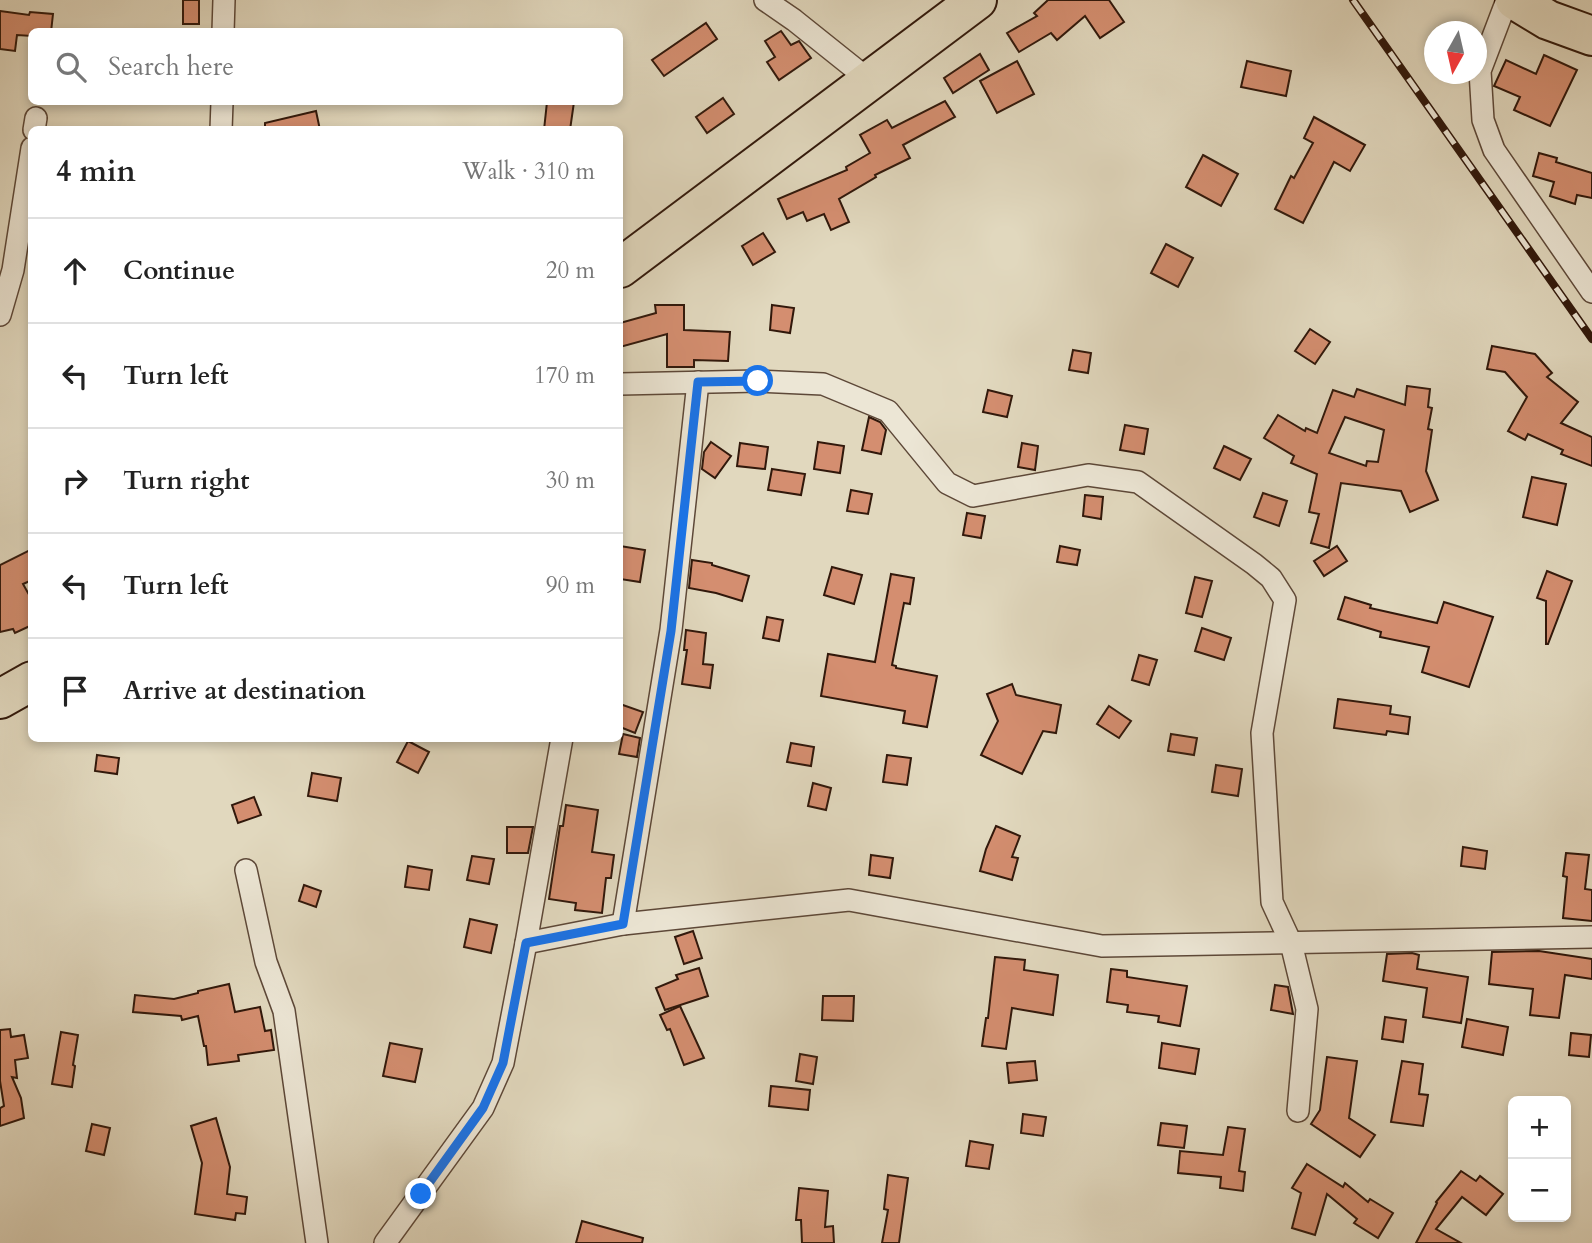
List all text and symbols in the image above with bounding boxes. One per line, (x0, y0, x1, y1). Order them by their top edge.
north arrow (1424, 21, 1487, 84)
search box (28, 28, 623, 105)
icon: search (52, 48, 90, 86)
text: Search here (108, 49, 234, 84)
text: 4 min (56, 151, 136, 192)
text: Walk · 310 m (462, 156, 595, 187)
icon: ahead (56, 252, 94, 290)
text: Continue (123, 253, 235, 288)
text: 20 m (546, 255, 595, 286)
icon: left (56, 357, 94, 395)
text: Turn left (123, 358, 228, 393)
text: 170 m (534, 360, 595, 391)
route start (742, 365, 773, 396)
icon: right (56, 462, 94, 500)
text: Turn right (123, 463, 250, 498)
text: 30 m (546, 465, 595, 496)
icon: left (56, 567, 94, 605)
text: Turn left (123, 568, 228, 603)
text: 90 m (546, 570, 595, 601)
icon: arrive (56, 672, 94, 710)
text: Arrive at destination (123, 673, 366, 708)
map controls (1508, 1096, 1571, 1222)
button: + (1508, 1096, 1571, 1159)
button: − (1508, 1159, 1571, 1222)
route end (405, 1178, 436, 1209)

